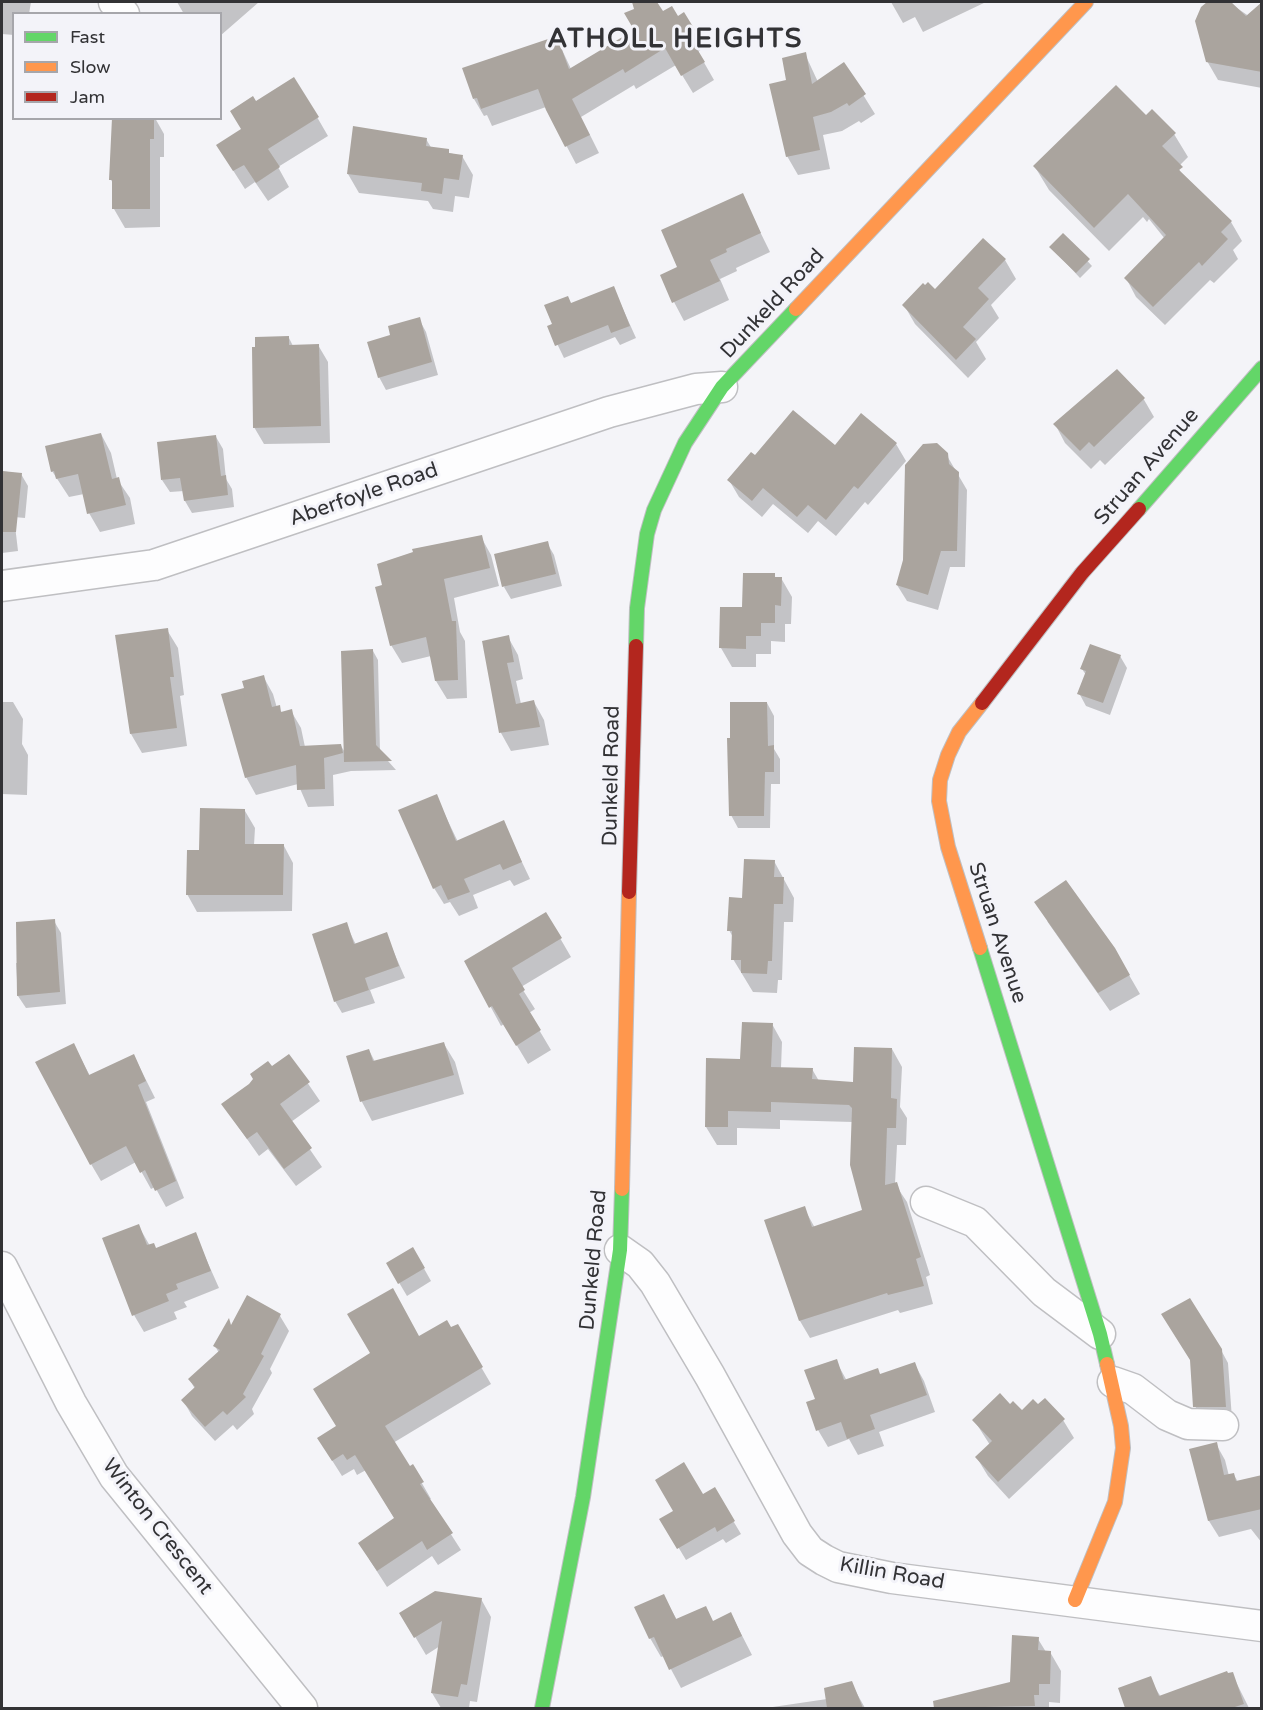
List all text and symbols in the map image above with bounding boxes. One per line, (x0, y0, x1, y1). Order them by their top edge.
legend (12, 12, 222, 120)
district label: ATHOLL HEIGHTS (547, 24, 803, 56)
text: Fast (70, 26, 105, 48)
text: Slow (70, 56, 111, 78)
text: Jam (70, 86, 105, 108)
street label: Dunkeld Road (716, 244, 830, 364)
street label: Struan Avenue (1089, 403, 1205, 531)
street label: Aberfoyle Road (286, 458, 442, 532)
street label: Dunkeld Road (598, 705, 626, 847)
street label: Struan Avenue (962, 859, 1032, 1007)
street label: Dunkeld Road (575, 1189, 613, 1331)
street label: Winton Crescent (96, 1454, 218, 1600)
street label: Killin Road (838, 1552, 946, 1596)

